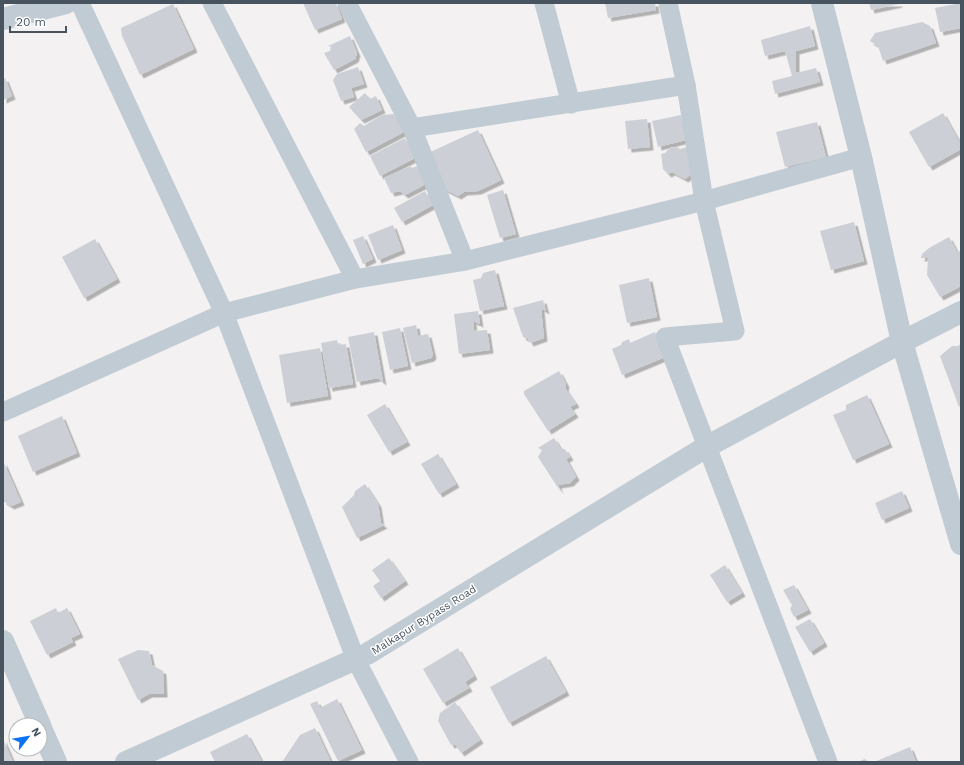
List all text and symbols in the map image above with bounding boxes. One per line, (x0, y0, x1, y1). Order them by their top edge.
scale bar (10, 8, 66, 34)
text: 20 m (16, 15, 46, 29)
street label: Malkapur Bypass Road (369, 582, 479, 658)
north arrow (8, 717, 48, 757)
text: N (28, 725, 44, 739)

